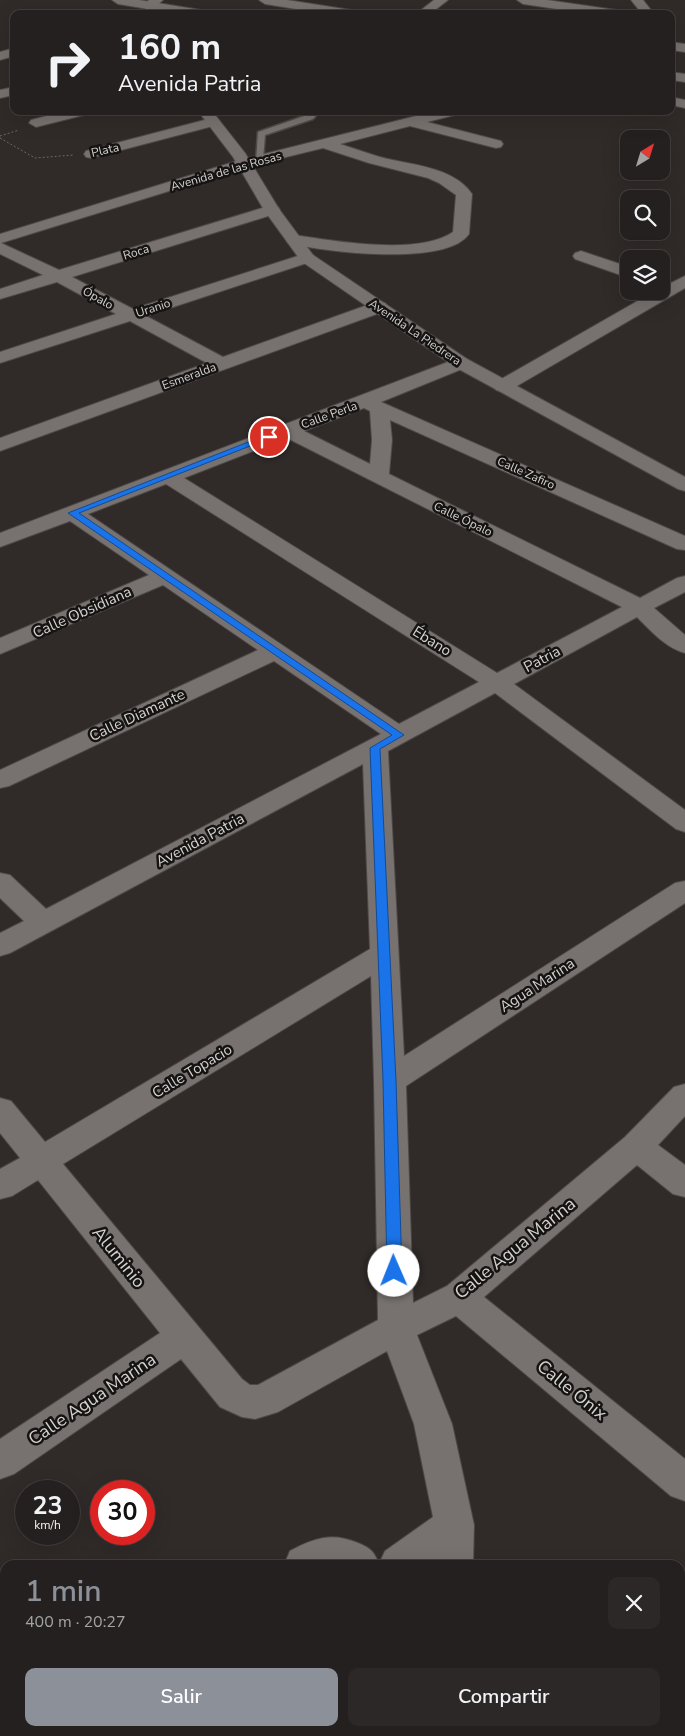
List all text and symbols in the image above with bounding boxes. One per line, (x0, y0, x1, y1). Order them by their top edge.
text: 160 m (118, 24, 221, 71)
icon: right (35, 30, 100, 95)
text: Avenida Patria (118, 69, 261, 99)
north arrow (620, 130, 670, 180)
map controls (620, 130, 670, 300)
street label: Plata (90, 139, 120, 161)
street label: Avenida de las Rosas (169, 147, 284, 194)
button: search (620, 190, 670, 240)
street label: Roca (121, 240, 151, 264)
button: layers (620, 250, 670, 300)
street label: Ópalo (80, 283, 116, 313)
street label: Uranio (134, 295, 173, 321)
street label: Avenida La Piedrera (366, 295, 464, 369)
street label: Esmeralda (160, 359, 218, 393)
street label: Calle Perla (299, 397, 359, 433)
pin (248, 416, 290, 458)
icon: arrive (255, 423, 283, 451)
street label: Calle Zafiro (495, 453, 558, 493)
street label: Calle Ópalo (431, 498, 495, 540)
street label: Calle Obsidiana (30, 581, 134, 643)
street label: Ébano (409, 621, 455, 661)
street label: Patria (520, 641, 564, 677)
street label: Calle Diamante (86, 684, 188, 746)
street label: Avenida Patria (152, 808, 248, 872)
street label: Agua Marina (496, 953, 578, 1017)
street label: Calle Topacio (148, 1039, 236, 1103)
street label: Calle Agua Marina (449, 1192, 581, 1304)
street label: Aluminio (87, 1221, 151, 1293)
position arrow (367, 1244, 419, 1296)
street label: Calle Agua Marina (23, 1347, 161, 1451)
street label: Calle Ónix (532, 1354, 613, 1426)
speed limit sign: 30 (90, 1480, 155, 1545)
text: 23 (32, 1489, 63, 1523)
text: km/h (34, 1517, 61, 1533)
text: 1 min (25, 1571, 101, 1612)
button: close (608, 1577, 660, 1629)
text: 400 m · 20:27 (25, 1611, 126, 1633)
button: Salir (25, 1668, 338, 1726)
button: Compartir (348, 1668, 660, 1726)

